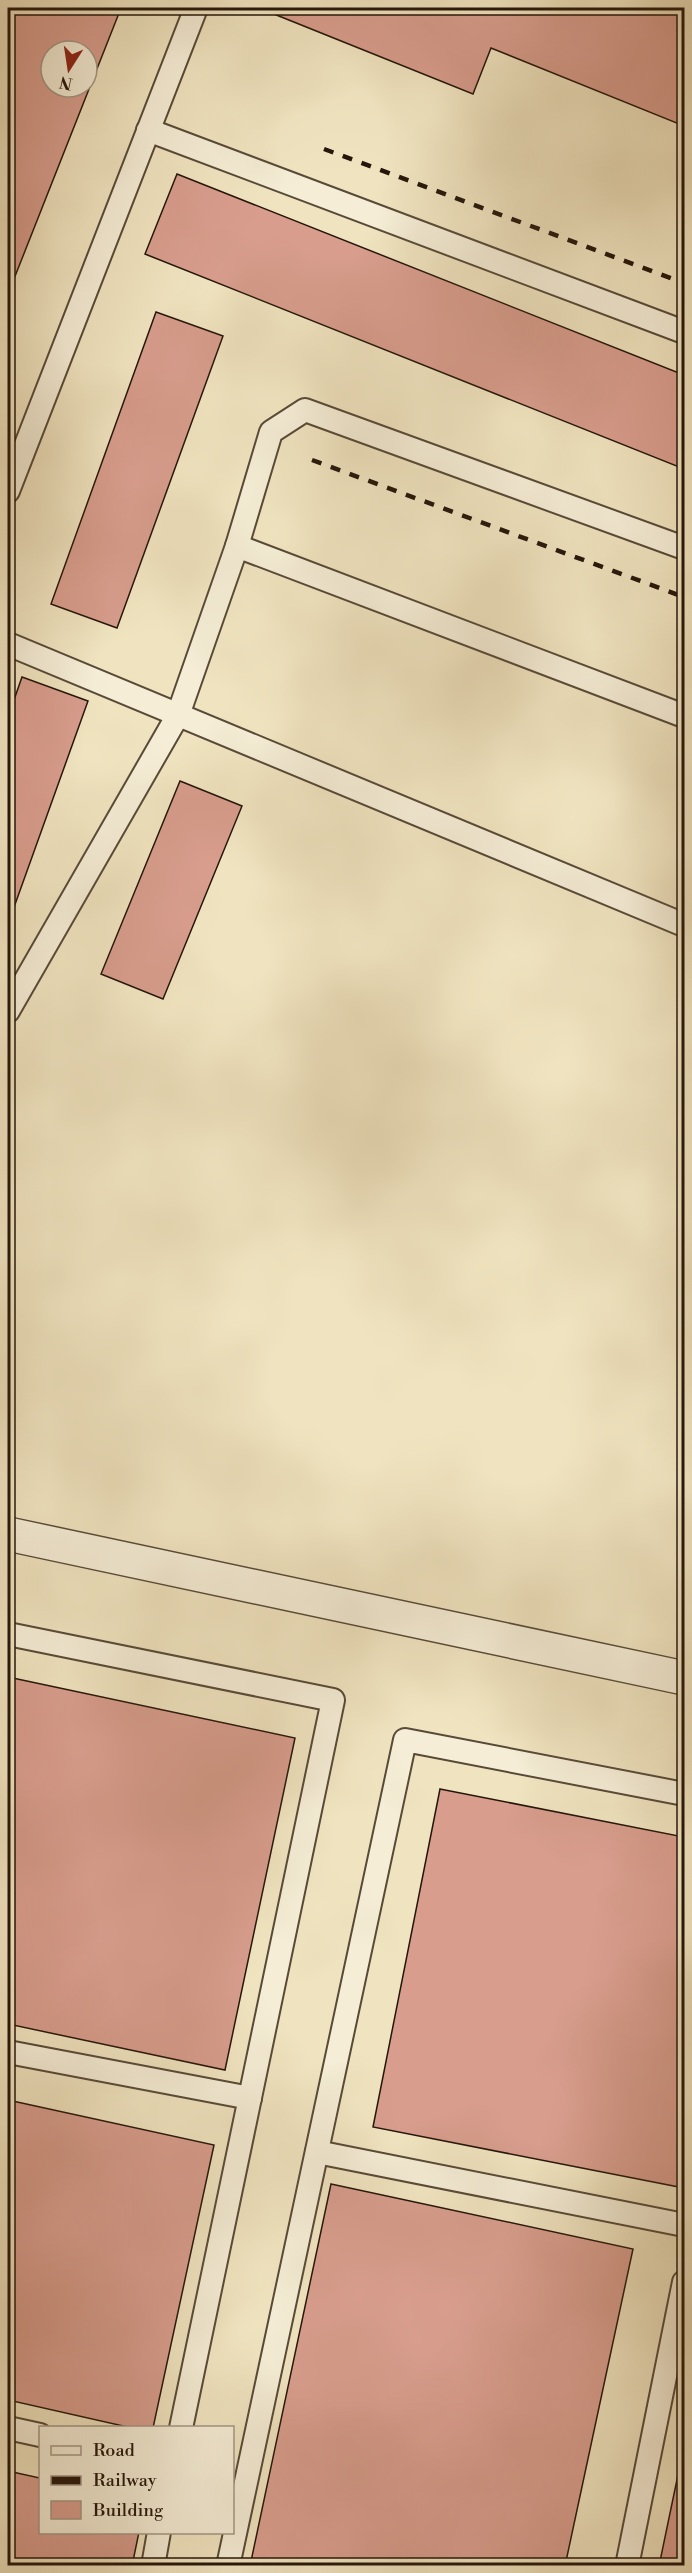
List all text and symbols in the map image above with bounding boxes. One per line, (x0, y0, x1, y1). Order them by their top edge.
north arrow (39, 39, 99, 99)
text: N (57, 72, 74, 94)
legend (39, 2426, 234, 2534)
text: Road (93, 2439, 136, 2462)
text: Railway (93, 2469, 157, 2492)
text: Building (92, 2499, 164, 2522)

